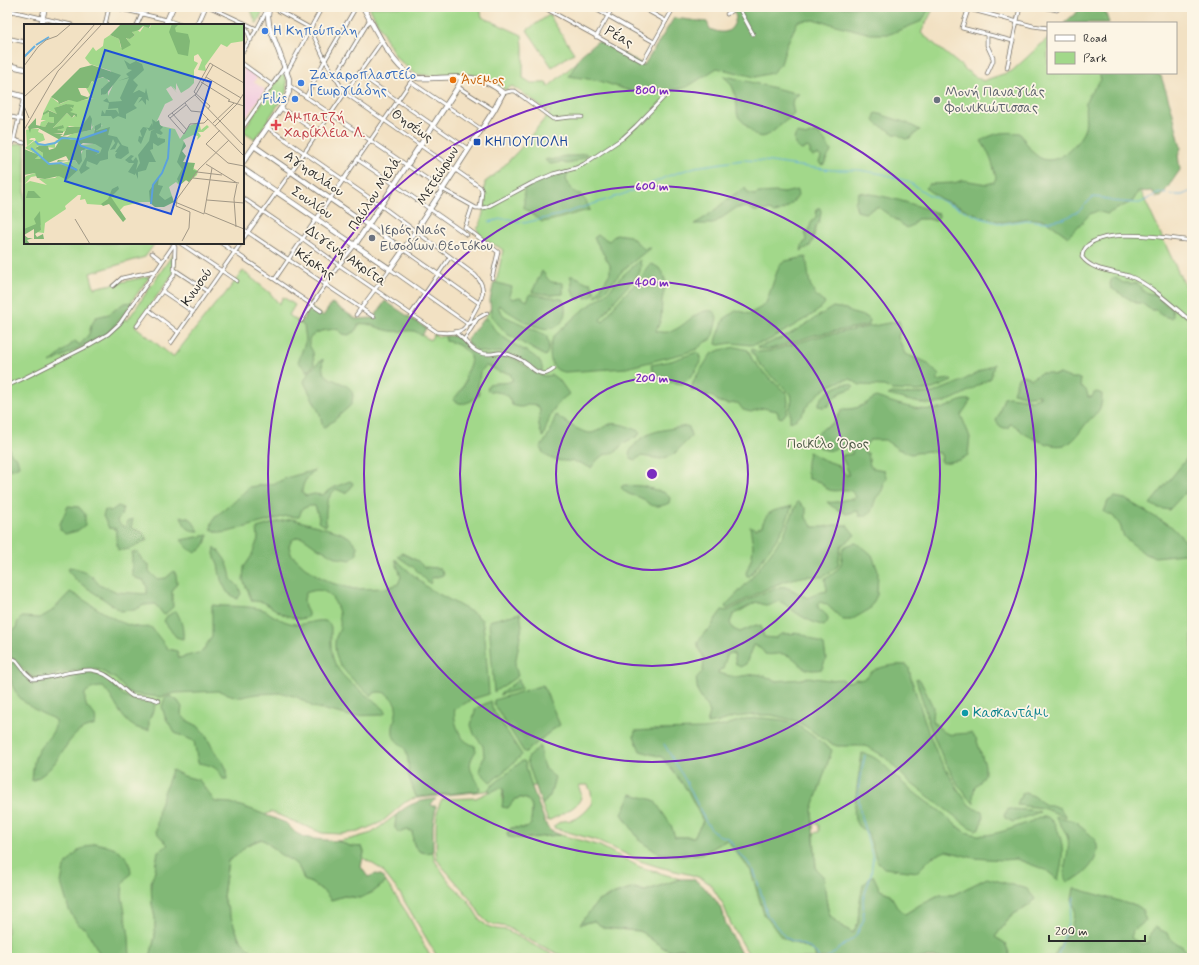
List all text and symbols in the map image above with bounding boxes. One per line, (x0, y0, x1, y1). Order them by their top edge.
street label: Ρέας (602, 21, 637, 52)
place label: Η Κηπούπολη (273, 22, 358, 40)
legend (1047, 22, 1177, 74)
inset map (24, 24, 244, 244)
marker: Η Κηπούπολη (260, 26, 270, 36)
text: Road (1083, 31, 1107, 47)
text: Park (1083, 51, 1107, 67)
place label: Ζαχαροπλαστείο Γεωργιάδης (309, 66, 416, 100)
place label: Άνεμος (461, 71, 504, 89)
marker: Άνεμος (448, 75, 458, 85)
marker: Ζαχαροπλαστείο Γεωργιάδης (296, 78, 306, 88)
text: 800 m (635, 83, 669, 99)
place label: Μονή Παναγιάς Φοινικιώτισσας (944, 83, 1045, 117)
place label: Filis (262, 90, 287, 108)
marker: Filis (290, 94, 300, 104)
marker: Μονή Παναγιάς Φοινικιώτισσας (932, 95, 942, 105)
street label: Θησέως (388, 104, 437, 147)
place label: Αμπατζή Χαρίκλεια Λ. (284, 108, 366, 142)
marker: Αμπατζή Χαρίκλεια Λ. (271, 120, 281, 130)
place label: ΚΗΠΟΥΠΟΛΗ (485, 133, 568, 151)
marker: ΚΗΠΟΥΠΟΛΗ (472, 137, 482, 147)
street label: Μετεώρων (413, 143, 463, 209)
street label: Αγησιλάου (281, 147, 347, 201)
street label: Παύλου Μελά (344, 153, 406, 235)
text: 600 m (635, 179, 669, 195)
street label: Σουλίου (288, 183, 336, 223)
street label: Διγενή Ακρίτα (302, 221, 390, 291)
place label: Ιερός Ναός Εισοδίων Θεοτόκου (380, 221, 493, 255)
marker: Ιερός Ναός Εισοδίων Θεοτόκου (367, 233, 377, 243)
street label: Κέρκης (291, 243, 339, 284)
street label: Κνωσού (177, 264, 217, 310)
text: 400 m (635, 275, 669, 291)
text: 200 m (636, 371, 669, 387)
park label: Ποικίλο Όρος (787, 435, 869, 453)
centre of rings (645, 467, 659, 481)
place label: Κασκαντάμι (973, 704, 1049, 722)
marker: Κασκαντάμι (960, 708, 970, 718)
scale bar (1049, 917, 1145, 943)
text: 200 m (1055, 924, 1088, 940)

